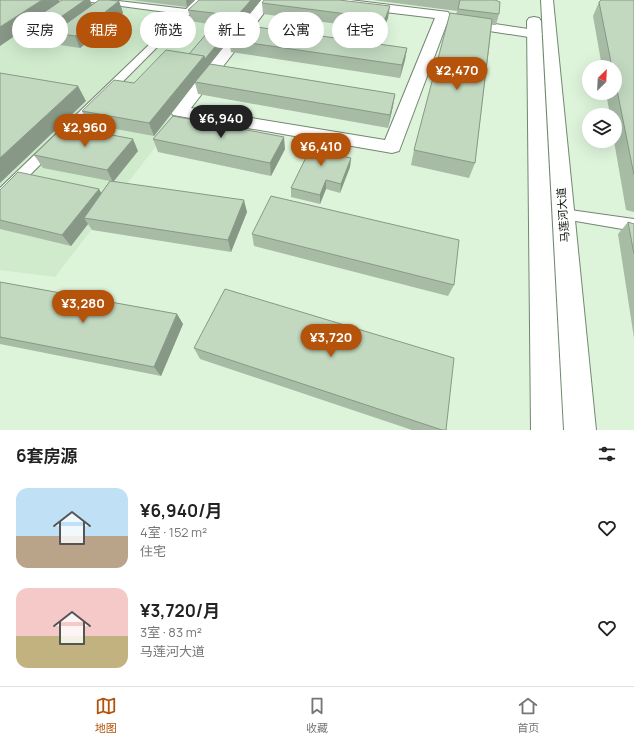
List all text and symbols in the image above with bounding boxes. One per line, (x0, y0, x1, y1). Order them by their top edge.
chip: 买房 (12, 12, 68, 48)
chip: 租房 (76, 12, 132, 48)
chip: 筛选 (140, 12, 196, 48)
chip: 新上 (204, 12, 260, 48)
chip: 公寓 (268, 12, 324, 48)
chip: 住宅 (332, 12, 388, 48)
pin: ¥2,470 (424, 57, 490, 91)
north arrow (582, 60, 622, 100)
map controls (582, 60, 622, 148)
text: ¥2,470 (435, 61, 479, 79)
pin: ¥6,940 (188, 105, 254, 139)
button: layers (582, 108, 622, 148)
text: ¥6,940 (199, 109, 243, 127)
pin: ¥2,960 (52, 114, 118, 148)
text: ¥2,960 (63, 118, 107, 136)
pin: ¥6,410 (288, 133, 354, 167)
text: ¥6,410 (300, 137, 342, 155)
street label: 马莲河大道 (553, 187, 572, 243)
pin: ¥3,280 (50, 290, 116, 324)
text: ¥3,280 (61, 294, 105, 312)
pin: ¥3,720 (298, 324, 364, 358)
text: ¥3,720 (310, 328, 352, 346)
icon: filters (596, 443, 618, 465)
text: 6套房源 (16, 444, 78, 467)
text: ¥6,940/月 (140, 499, 223, 522)
icon: home (48, 504, 96, 552)
icon: heart (596, 517, 618, 539)
text: 4室 · 152 m² (140, 523, 207, 541)
text: 住宅 (140, 542, 166, 560)
text: ¥3,720/月 (140, 599, 220, 622)
icon: home (48, 604, 96, 652)
icon: heart (596, 617, 618, 639)
text: 3室 · 83 m² (140, 623, 202, 641)
text: 马莲河大道 (140, 642, 205, 660)
tab: 地图 (95, 695, 117, 735)
tab: 收藏 (306, 695, 328, 735)
tab: 首页 (517, 695, 539, 735)

